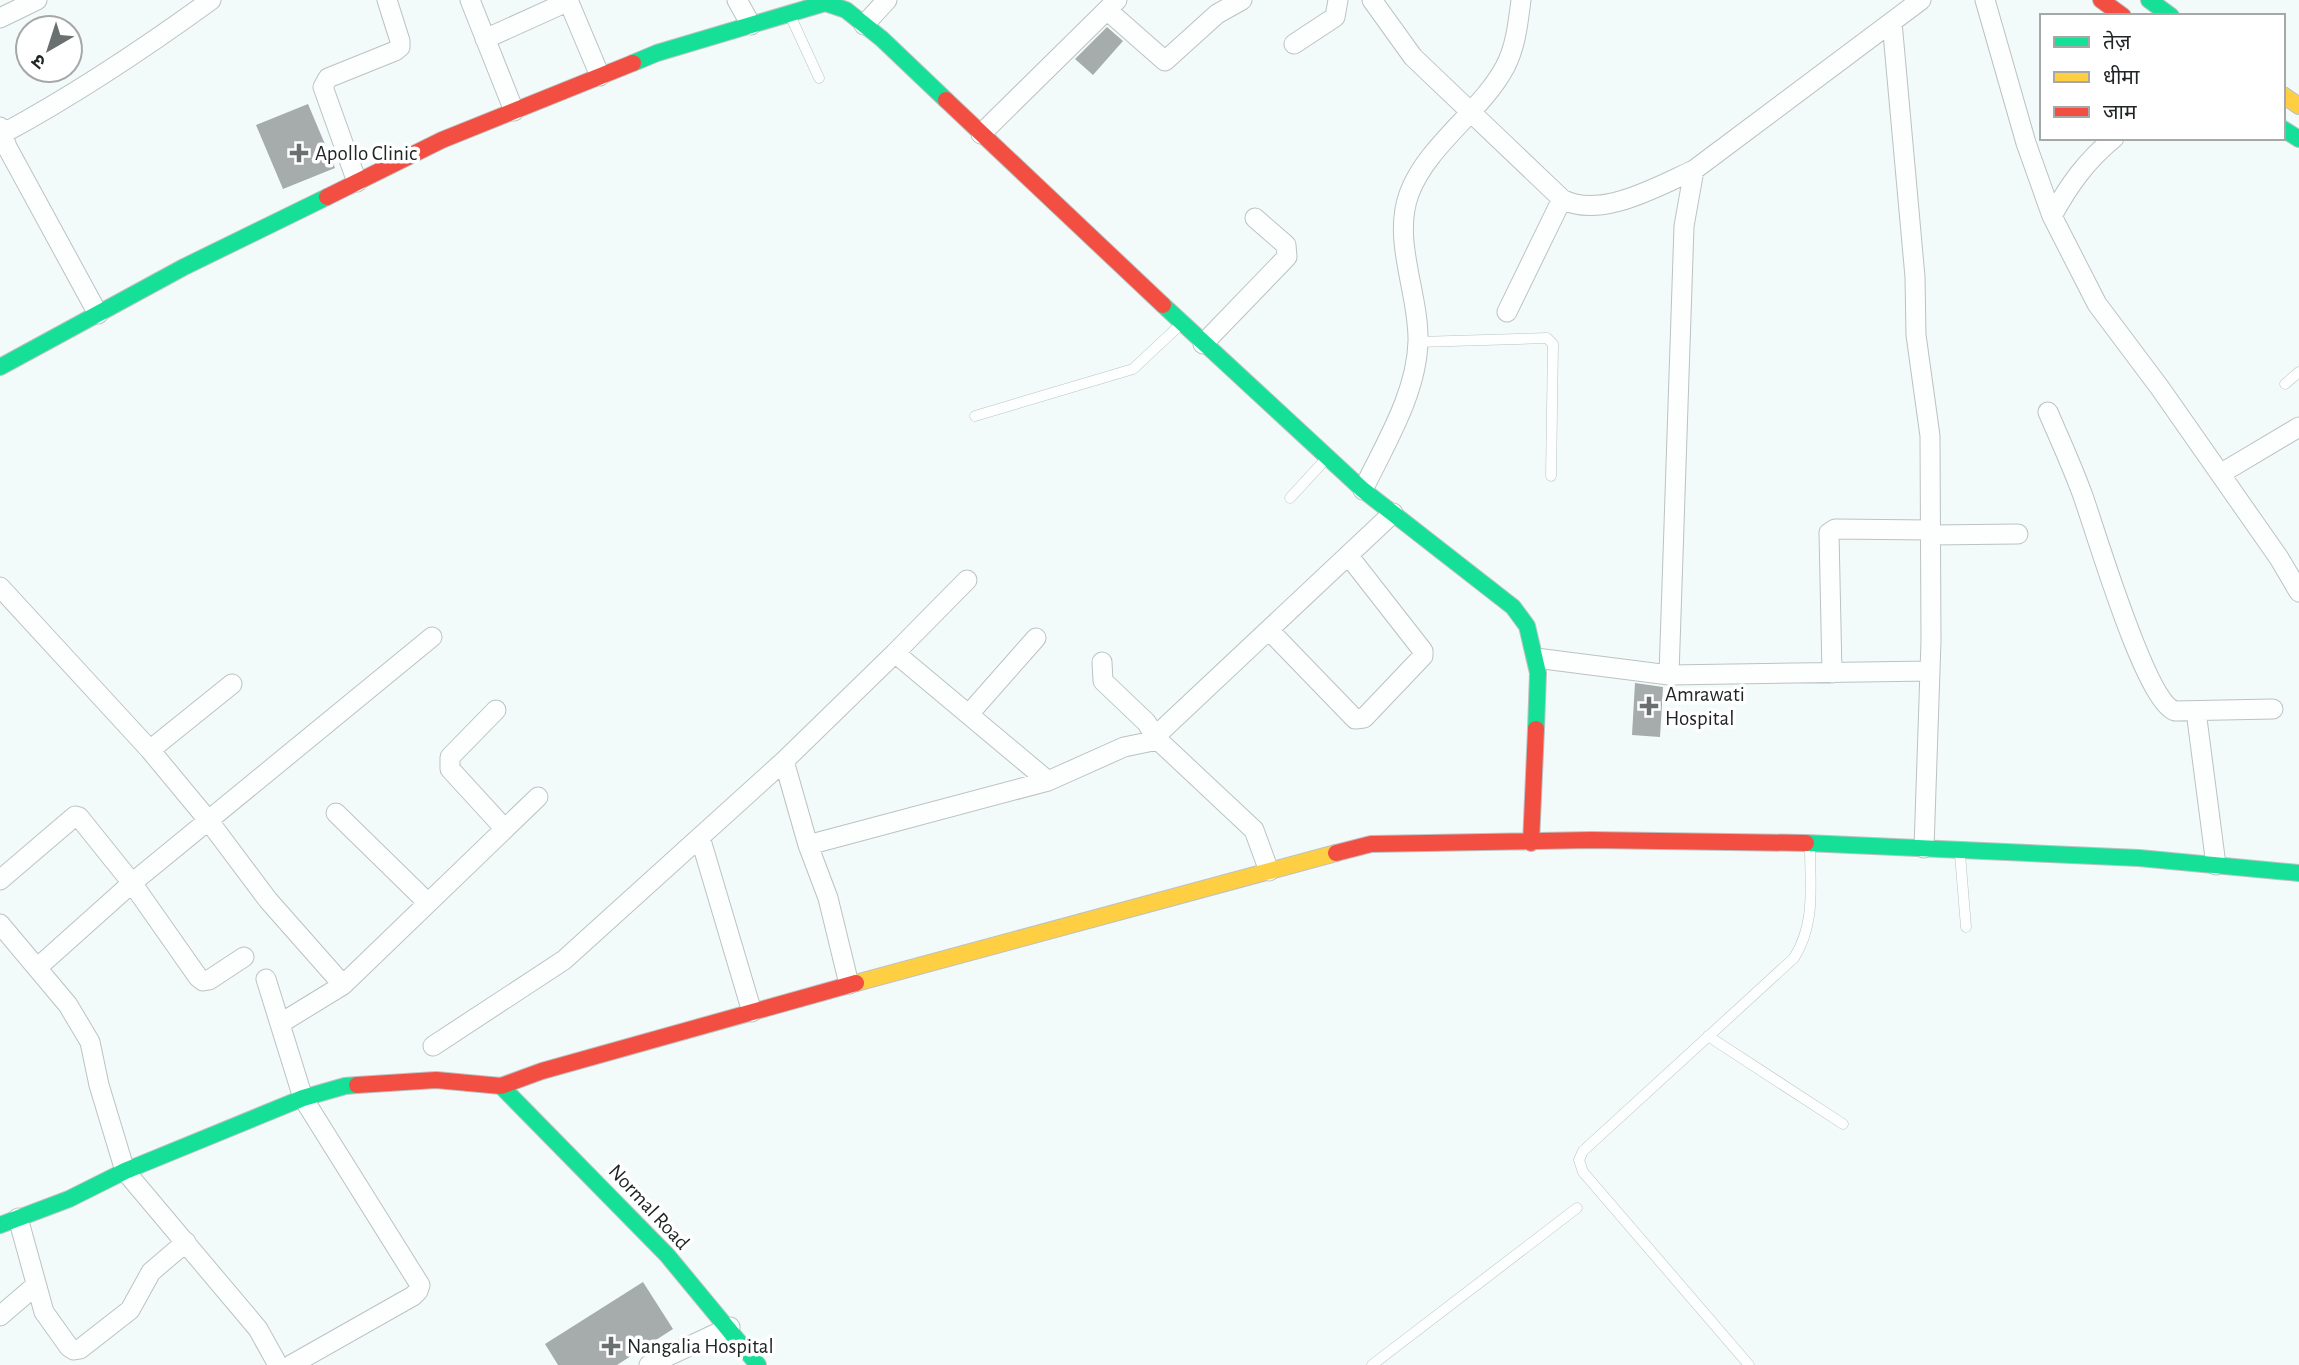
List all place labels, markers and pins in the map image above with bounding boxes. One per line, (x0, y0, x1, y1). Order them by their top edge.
marker: Apollo Clinic (289, 143, 309, 163)
place label: Apollo Clinic (315, 143, 417, 164)
place label: Amrawati Hospital (1665, 684, 1745, 729)
marker: Amrawati Hospital (1639, 696, 1659, 716)
marker: Nangalia Hospital (601, 1336, 621, 1356)
place label: Nangalia Hospital (627, 1336, 774, 1357)

